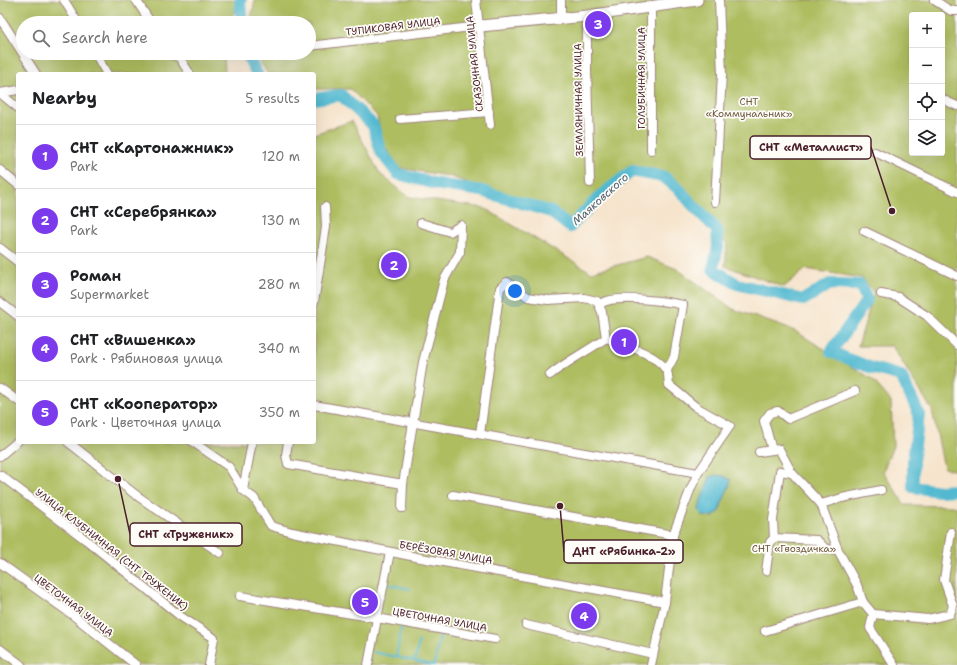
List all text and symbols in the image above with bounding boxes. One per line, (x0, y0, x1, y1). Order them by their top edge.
pin: 3 (585, 9, 611, 39)
map controls (909, 12, 945, 156)
button: + (909, 12, 945, 48)
street label: ТУПИКОВАЯ УЛИЦА (345, 14, 441, 39)
street label: СКАЗОЧНАЯ УЛИЦА (463, 15, 486, 113)
search box (16, 16, 316, 60)
icon: search (30, 27, 52, 49)
street label: ГОЛУБИЧНАЯ УЛИЦА (635, 27, 648, 129)
text: Search here (62, 28, 148, 48)
street label: ЗЕМЛЯНИЧНАЯ УЛИЦА (571, 43, 586, 157)
button: − (909, 48, 945, 84)
button: locate (909, 84, 945, 120)
text: Nearby (32, 87, 97, 109)
text: 5 results (245, 90, 300, 107)
park label: СНТ «Коммунальник» (706, 95, 792, 120)
button: layers (909, 120, 945, 156)
callout: СНТ «Металлист» (750, 136, 871, 159)
text: СНТ «Картонажник» (70, 138, 234, 158)
text: СНТ «Металлист» (759, 140, 864, 155)
text: 1 (42, 148, 48, 165)
text: 120 m (262, 148, 300, 165)
text: Park (70, 158, 98, 175)
water label: Маяковского (569, 170, 632, 229)
text: СНТ «Серебрянка» (70, 202, 217, 222)
text: 2 (40, 212, 50, 229)
text: 130 m (262, 212, 300, 229)
text: Park (70, 222, 98, 239)
pin: 2 (381, 250, 407, 280)
text: Роман (70, 266, 121, 286)
text: 3 (40, 276, 50, 293)
text: 280 m (258, 276, 300, 293)
your location (505, 281, 525, 301)
text: Supermarket (70, 286, 149, 303)
pin: 1 (611, 327, 637, 357)
text: СНТ «Вишенка» (70, 330, 196, 350)
text: 4 (40, 340, 50, 357)
text: 340 m (258, 340, 300, 357)
text: Park · Рябиновая улица (70, 350, 222, 367)
text: СНТ «Кооператор» (70, 394, 218, 414)
text: 5 (41, 404, 49, 421)
text: 350 m (259, 404, 300, 421)
text: Park · Цветочная улица (70, 414, 221, 431)
street label: УЛИЦА КЛУБНИЧНАЯ (СНТ ТРУЖЕНИК) (33, 486, 191, 613)
callout: СНТ «Труженик» (130, 523, 242, 546)
text: СНТ «Труженик» (138, 527, 234, 542)
street label: БЕРЁЗОВАЯ УЛИЦА (398, 538, 494, 567)
callout: ДНТ «Рябинка-2» (564, 540, 683, 563)
park label: СНТ «Гвоздичка» (752, 542, 836, 555)
text: ДНТ «Рябинка-2» (573, 544, 676, 559)
street label: ЦВЕТОЧНАЯ УЛИЦА (32, 571, 116, 639)
pin: 5 (352, 587, 378, 617)
pin: 4 (571, 601, 597, 631)
street label: ЦВЕТОЧНАЯ УЛИЦА (392, 605, 488, 634)

